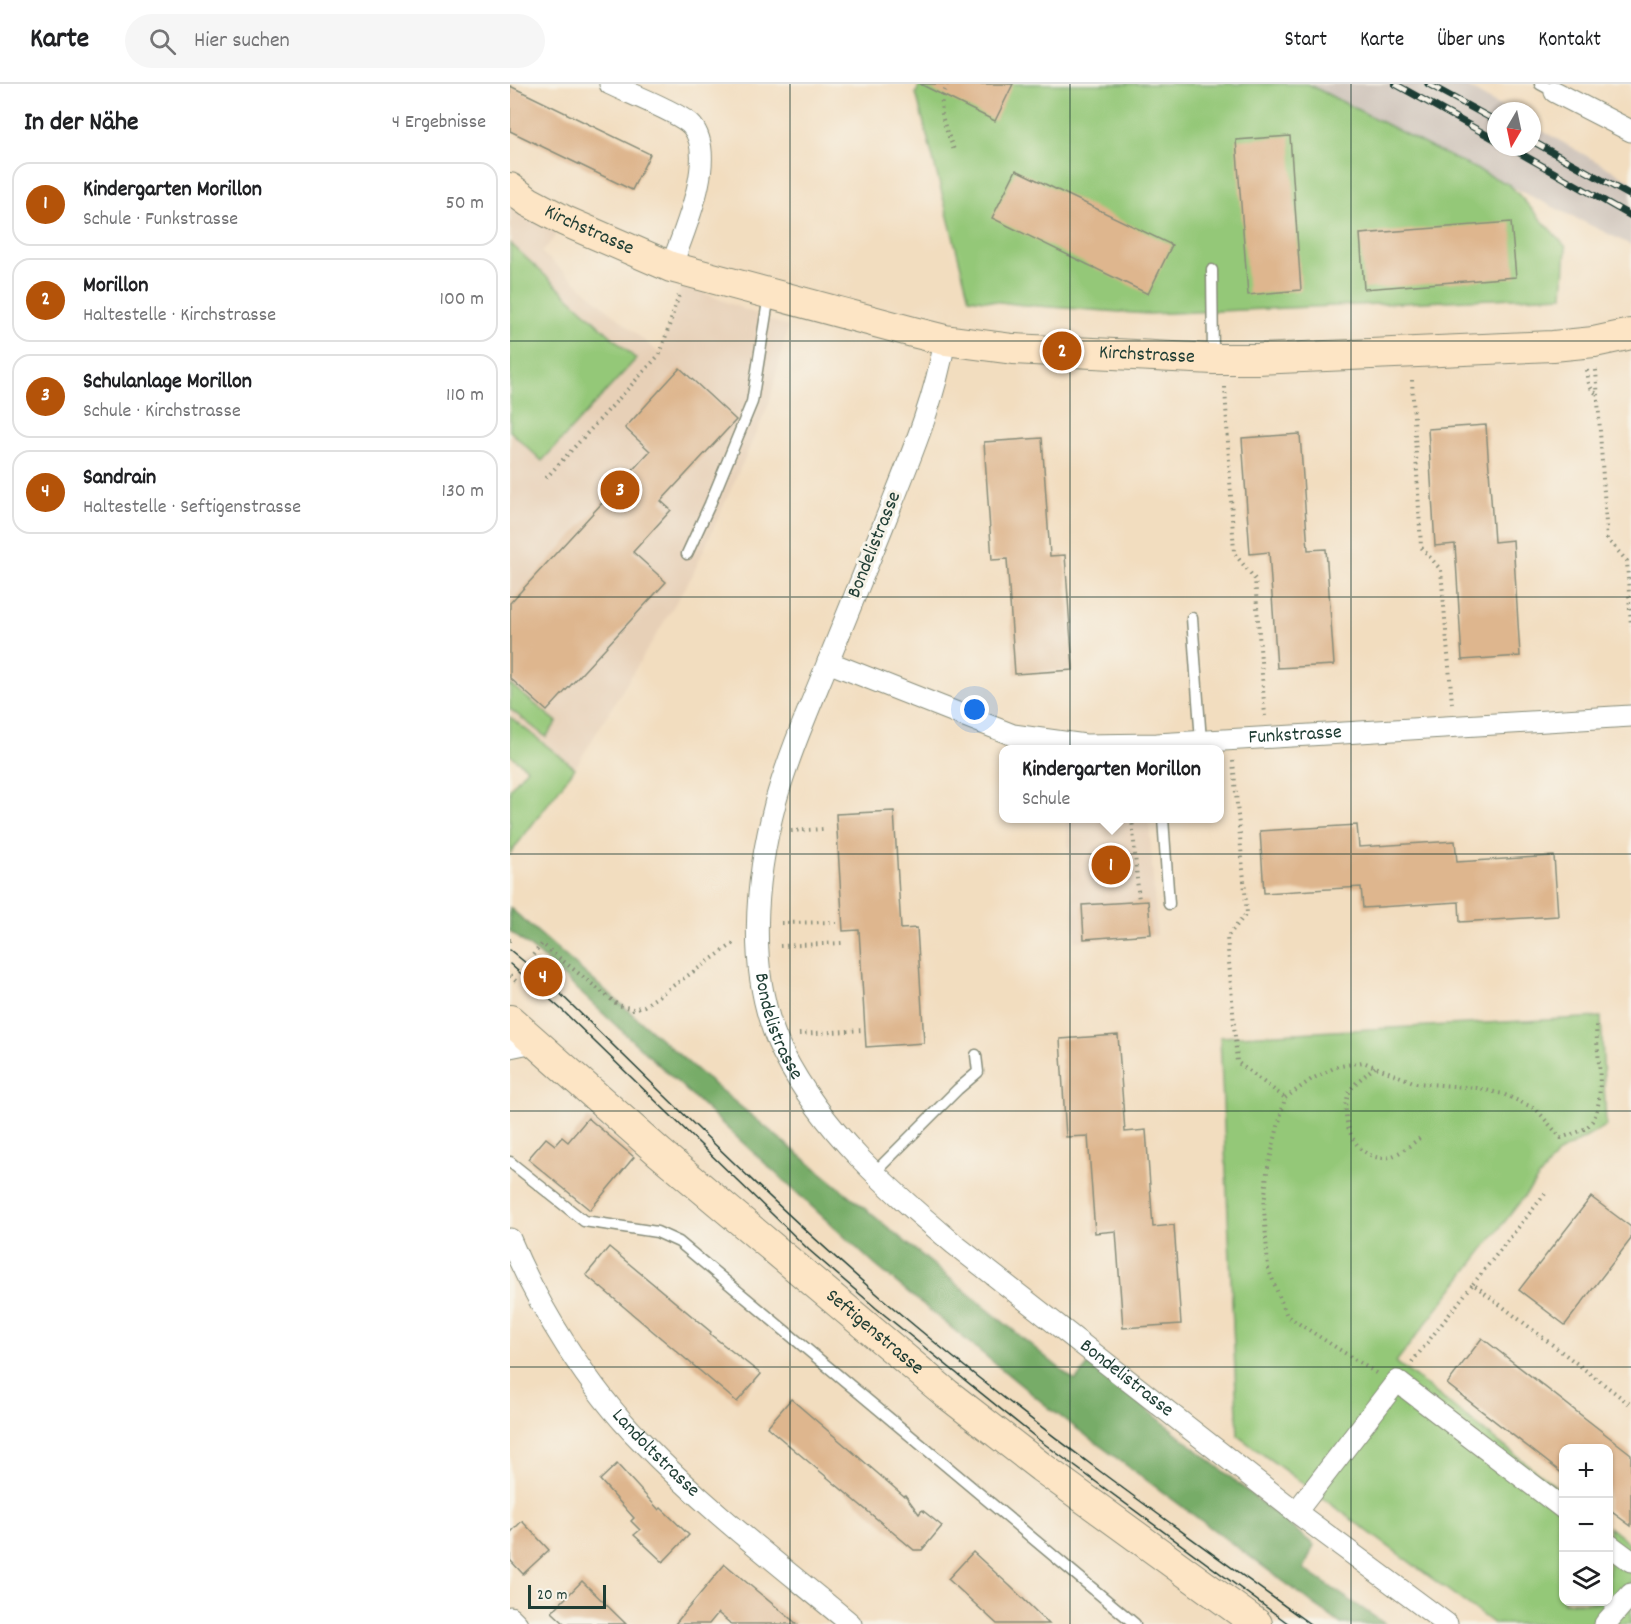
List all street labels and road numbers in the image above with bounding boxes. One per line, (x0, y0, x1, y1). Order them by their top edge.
street label: Kirchstrasse (539, 198, 638, 263)
street label: Kirchstrasse (1098, 339, 1196, 372)
street label: Bondelistrasse (841, 487, 909, 602)
street label: Funkstrasse (1248, 719, 1343, 753)
street label: Bondelistrasse (746, 971, 809, 1086)
street label: Seftigenstrasse (819, 1283, 929, 1382)
street label: Bondelistrasse (1073, 1333, 1179, 1425)
street label: Landoltstrasse (604, 1403, 706, 1505)

